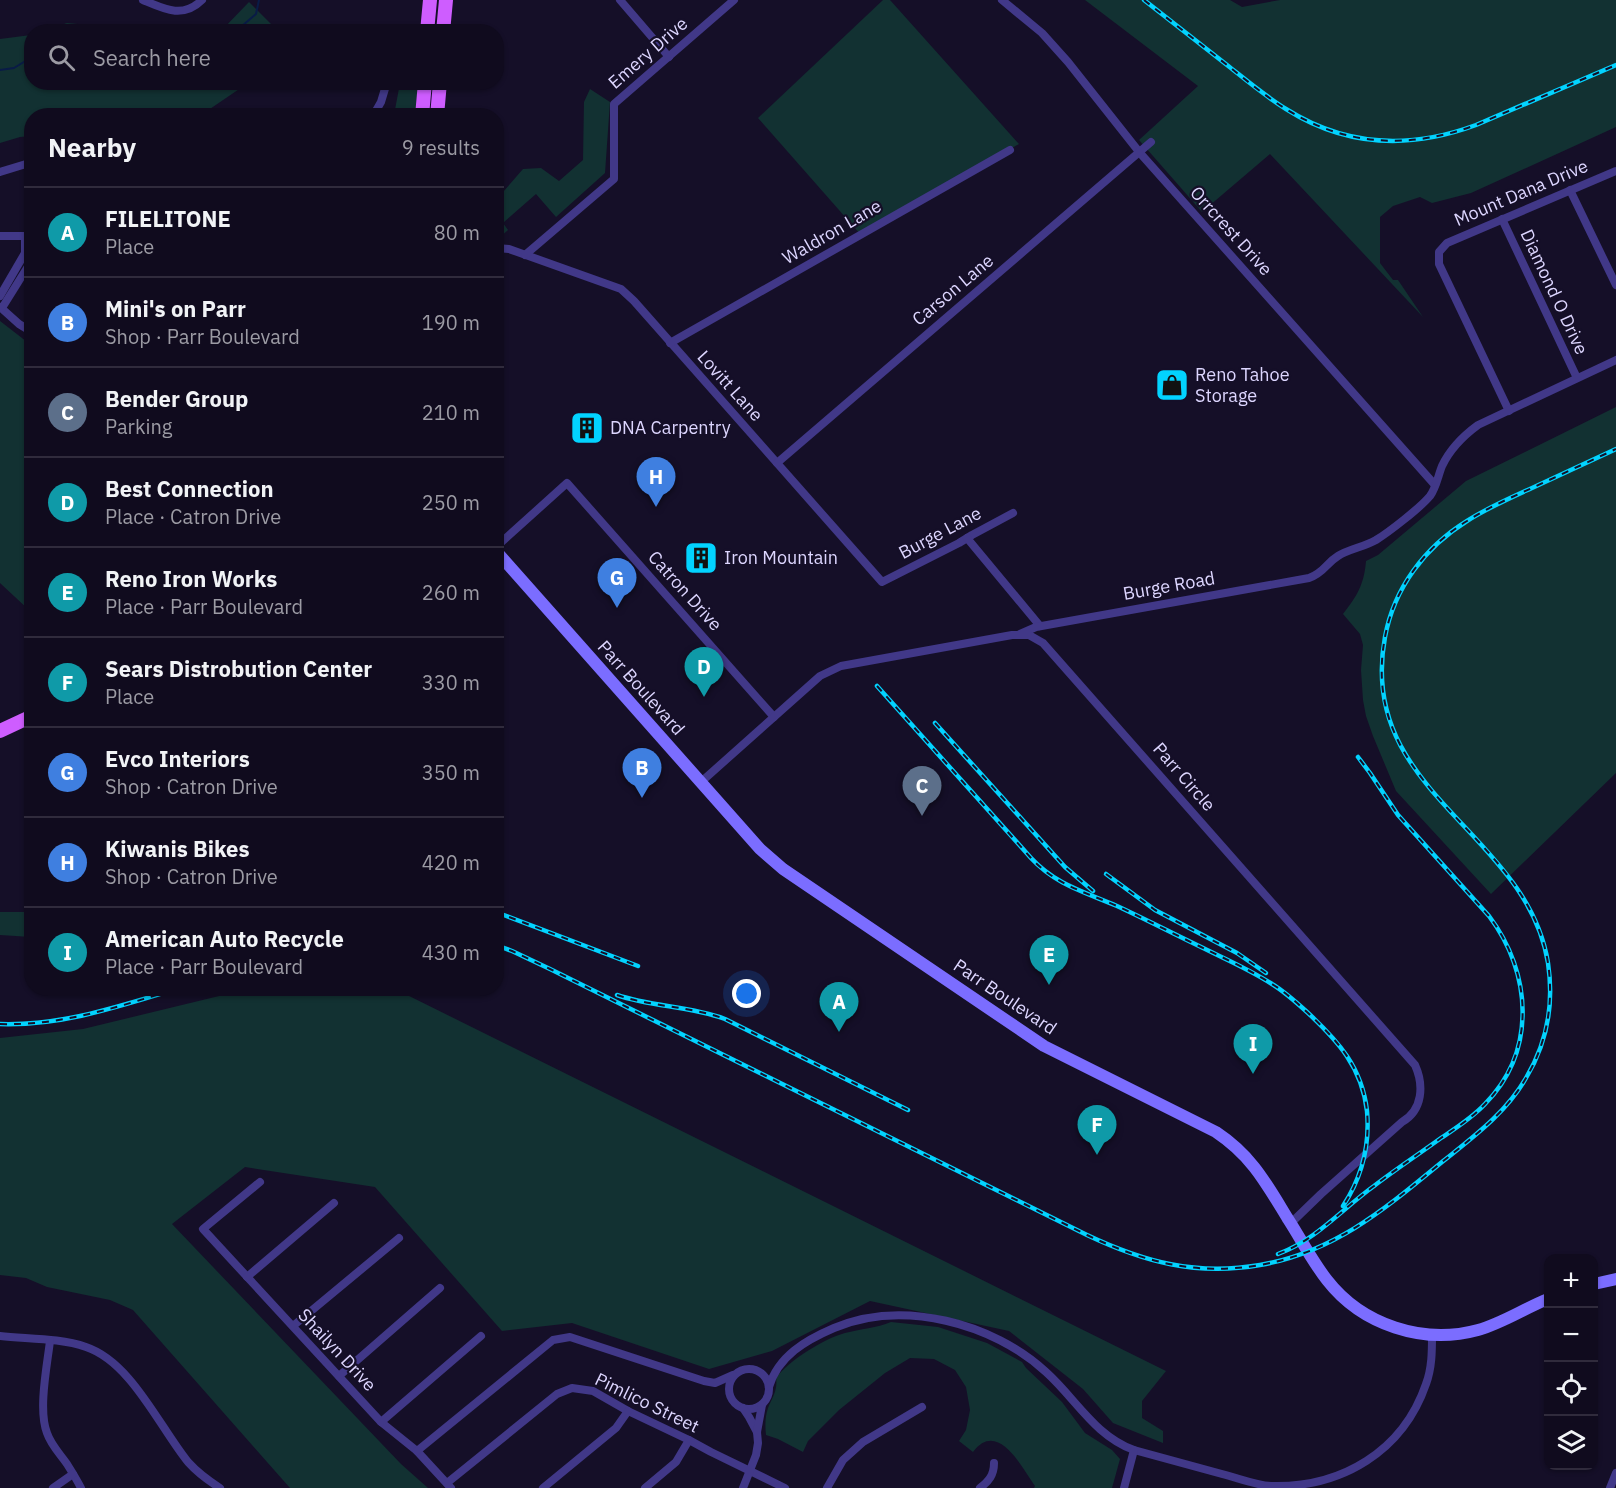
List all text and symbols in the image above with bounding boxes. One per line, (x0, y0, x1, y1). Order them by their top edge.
street label: Emery Drive (603, 12, 692, 93)
search box (24, 24, 504, 90)
icon: search (45, 41, 78, 74)
text: Search here (93, 43, 211, 72)
text: Nearby (48, 130, 136, 164)
text: 9 results (402, 134, 480, 161)
street label: Mount Dana Drive (1450, 154, 1591, 231)
street label: Orrcrest Drive (1185, 181, 1278, 280)
street label: Waldron Lane (778, 194, 885, 269)
text: FILELITONE (105, 204, 231, 233)
text: A (61, 219, 74, 246)
text: 80 m (434, 219, 480, 246)
street label: Diamond O Drive (1515, 225, 1594, 358)
text: Place (105, 233, 154, 260)
street label: Carson Lane (907, 249, 998, 330)
text: Mini's on Parr (105, 294, 246, 323)
text: B (61, 309, 74, 336)
text: 190 m (422, 309, 480, 336)
text: Shop · Parr Boulevard (105, 323, 300, 350)
street label: Lovitt Lane (693, 345, 768, 426)
place label: Reno Tahoe Storage (1195, 363, 1290, 407)
shop icon: Reno Tahoe Storage (1154, 367, 1190, 403)
text: Bender Group (105, 384, 248, 413)
text: C (61, 399, 74, 426)
text: 210 m (422, 399, 480, 426)
building icon: DNA Carpentry (569, 410, 605, 446)
text: Parking (105, 413, 172, 440)
place label: DNA Carpentry (610, 416, 731, 439)
pin: H (636, 458, 676, 507)
text: Best Connection (105, 474, 274, 503)
text: D (61, 489, 74, 516)
text: 250 m (422, 489, 480, 516)
street label: Burge Lane (894, 501, 985, 564)
text: Place · Catron Drive (105, 503, 281, 530)
building icon: Iron Mountain (683, 540, 719, 576)
street label: Catron Drive (643, 546, 727, 636)
place label: Iron Mountain (724, 546, 838, 569)
pin: G (598, 558, 636, 608)
text: Reno Iron Works (105, 564, 277, 593)
street label: Burge Road (1121, 566, 1217, 605)
text: E (61, 579, 74, 606)
text: 260 m (422, 579, 480, 606)
text: Place · Parr Boulevard (105, 593, 303, 620)
street label: Parr Boulevard (593, 635, 690, 740)
pin: D (684, 648, 724, 697)
text: Sears Distrobution Center (105, 654, 372, 683)
text: F (62, 669, 73, 696)
text: 330 m (422, 669, 480, 696)
text: Place (105, 683, 154, 710)
street label: Parr Circle (1148, 737, 1221, 816)
text: Evco Interiors (105, 744, 250, 773)
pin: B (622, 748, 662, 798)
text: G (60, 759, 75, 786)
text: 350 m (422, 759, 480, 786)
pin: C (902, 766, 942, 816)
text: Shop · Catron Drive (105, 773, 278, 800)
text: Kiwanis Bikes (105, 834, 250, 863)
text: H (60, 849, 75, 876)
text: 420 m (422, 849, 480, 876)
text: Shop · Catron Drive (105, 863, 278, 890)
text: American Auto Recycle (105, 924, 344, 953)
pin: E (1030, 936, 1068, 985)
text: I (63, 939, 72, 966)
text: 430 m (422, 939, 480, 966)
text: Place · Parr Boulevard (105, 953, 303, 980)
street label: Parr Boulevard (949, 954, 1061, 1040)
your location (732, 979, 761, 1008)
pin: A (820, 982, 858, 1032)
pin: I (1234, 1024, 1272, 1074)
pin: F (1078, 1106, 1116, 1155)
map controls (1544, 1254, 1598, 1470)
button: + (1544, 1254, 1598, 1308)
street label: Shailyn Drive (293, 1304, 382, 1396)
button: − (1544, 1308, 1598, 1362)
button: locate (1544, 1362, 1598, 1416)
street label: Pimlico Street (591, 1367, 703, 1438)
button: layers (1544, 1416, 1598, 1470)

